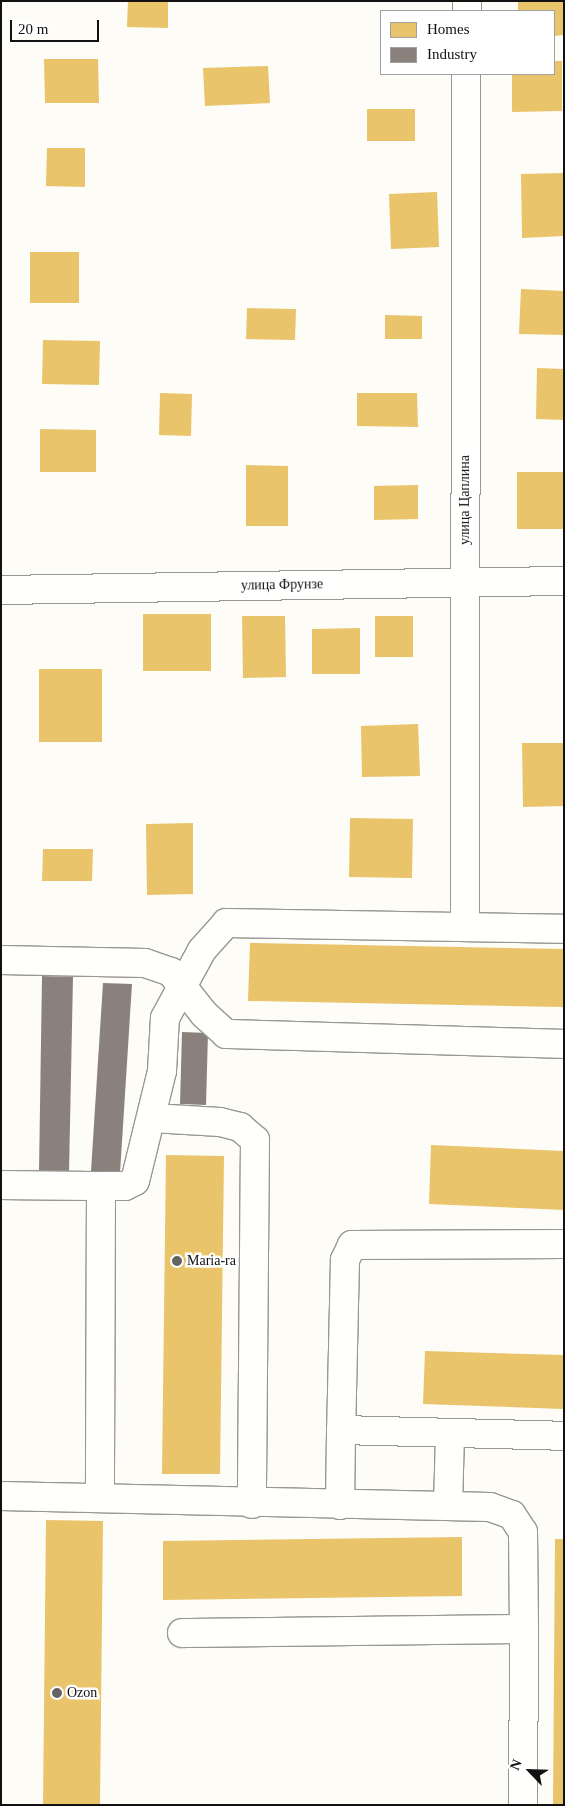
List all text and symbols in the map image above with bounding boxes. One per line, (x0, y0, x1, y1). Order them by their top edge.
scale bar (12, 10, 101, 42)
legend (380, 10, 555, 75)
text: 20 m (18, 21, 48, 37)
text: Homes (427, 21, 470, 37)
text: Industry (427, 46, 477, 62)
street label: улица Цаплина (457, 455, 473, 545)
street label: улица Фрунзе (241, 576, 323, 594)
place label: Maria-ra (187, 1253, 236, 1269)
marker: Maria-ra (171, 1255, 183, 1267)
place label: Ozon (67, 1685, 97, 1701)
marker: Ozon (51, 1687, 63, 1699)
north arrow (505, 1746, 555, 1796)
text: N (507, 1757, 525, 1772)

